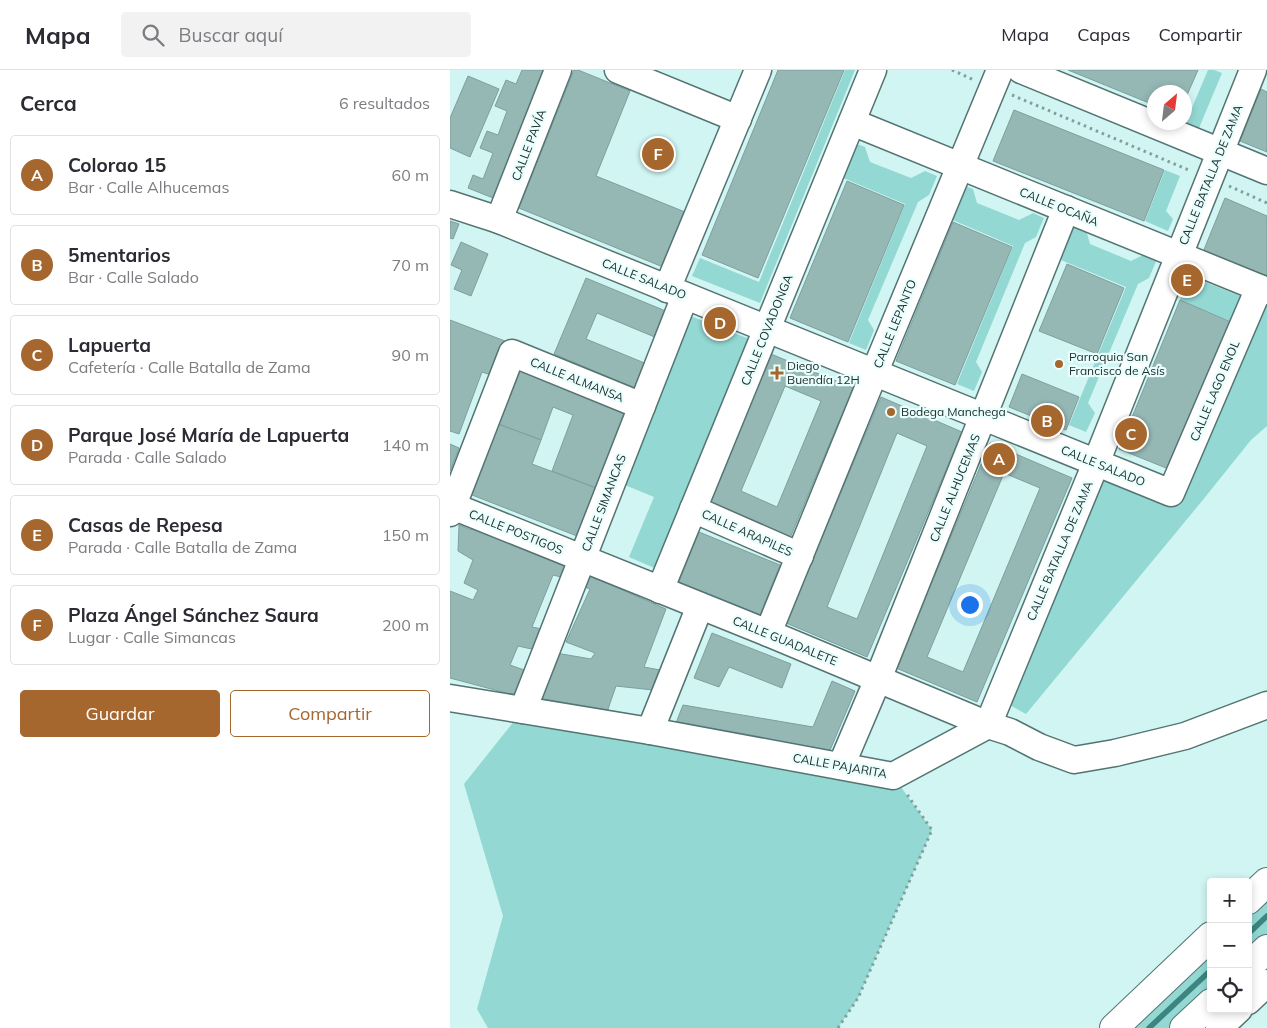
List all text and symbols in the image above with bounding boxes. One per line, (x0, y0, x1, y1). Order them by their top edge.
search box (121, 12, 471, 57)
text: Mapa (25, 20, 91, 50)
icon: search (139, 21, 167, 49)
text: Buscar aquí (179, 23, 283, 47)
text: Mapa (1001, 23, 1049, 46)
text: Capas (1077, 23, 1131, 46)
text: Compartir (1159, 23, 1242, 46)
north arrow (1147, 85, 1192, 130)
text: Cerca (20, 90, 77, 116)
text: 6 resultados (339, 93, 430, 113)
street label: CALLE BATALLA DE ZAMA (1175, 102, 1246, 247)
street label: CALLE PAVÍA (508, 107, 549, 183)
pin: F (642, 135, 674, 173)
text: Colorao 15 (68, 153, 166, 177)
text: A (31, 165, 43, 185)
text: 60 m (392, 165, 429, 185)
text: Bar · Calle Alhucemas (68, 177, 229, 197)
street label: CALLE OCAÑA (1017, 184, 1101, 229)
text: 5mentarios (68, 243, 171, 267)
text: B (31, 255, 43, 275)
text: 70 m (392, 255, 429, 275)
street label: CALLE SALADO (600, 255, 689, 302)
pin: E (1171, 261, 1203, 299)
text: Bar · Calle Salado (68, 267, 199, 287)
street label: CALLE COVADONGA (737, 272, 796, 388)
street label: CALLE LEPANTO (870, 277, 919, 370)
pin: D (704, 304, 736, 342)
text: Lapuerta (68, 333, 151, 357)
street label: CALLE LAGO ENOL (1187, 338, 1243, 443)
text: C (32, 345, 42, 365)
text: 90 m (392, 345, 429, 365)
place label: Parroquia San Francisco de Asís (1069, 349, 1165, 378)
street label: CALLE ALMANSA (528, 354, 626, 405)
text: Cafetería · Calle Batalla de Zama (68, 357, 311, 377)
place label: Diego Buendía 12H (787, 358, 860, 387)
marker: Parroquia San Francisco de Asís (1053, 358, 1065, 370)
marker: Diego Buendía 12H (771, 367, 783, 379)
pin: B (1031, 402, 1063, 440)
place label: Bodega Manchega (901, 404, 1006, 419)
marker: Bodega Manchega (885, 406, 897, 418)
pin: C (1115, 415, 1147, 453)
text: Parque José María de Lapuerta (68, 423, 349, 447)
street label: CALLE ALHUCEMAS (926, 432, 983, 544)
text: D (31, 435, 43, 455)
text: 140 m (382, 435, 429, 455)
pin: A (983, 440, 1015, 478)
street label: CALLE SALADO (1059, 442, 1148, 489)
text: Parada · Calle Salado (68, 447, 227, 467)
street label: CALLE SIMANCAS (578, 452, 629, 554)
street label: CALLE BATALLA DE ZAMA (1023, 479, 1096, 623)
street label: CALLE POSTIGOS (467, 506, 565, 557)
street label: CALLE ARAPILES (699, 506, 795, 559)
text: Casas de Repesa (68, 513, 223, 537)
text: E (32, 525, 42, 545)
text: 150 m (382, 525, 429, 545)
text: Parada · Calle Batalla de Zama (68, 537, 297, 557)
your location (957, 592, 983, 618)
text: Plaza Ángel Sánchez Saura (68, 603, 319, 627)
street label: CALLE GUADALETE (731, 613, 840, 668)
text: F (32, 615, 42, 635)
text: 200 m (382, 615, 429, 635)
text: Lugar · Calle Simancas (68, 627, 236, 647)
button: Guardar (20, 690, 220, 737)
button: Compartir (230, 690, 430, 737)
street label: CALLE PAJARITA (792, 750, 889, 781)
map controls (1207, 878, 1252, 1013)
button: + (1207, 878, 1252, 923)
button: − (1207, 923, 1252, 968)
button: locate (1207, 968, 1252, 1013)

